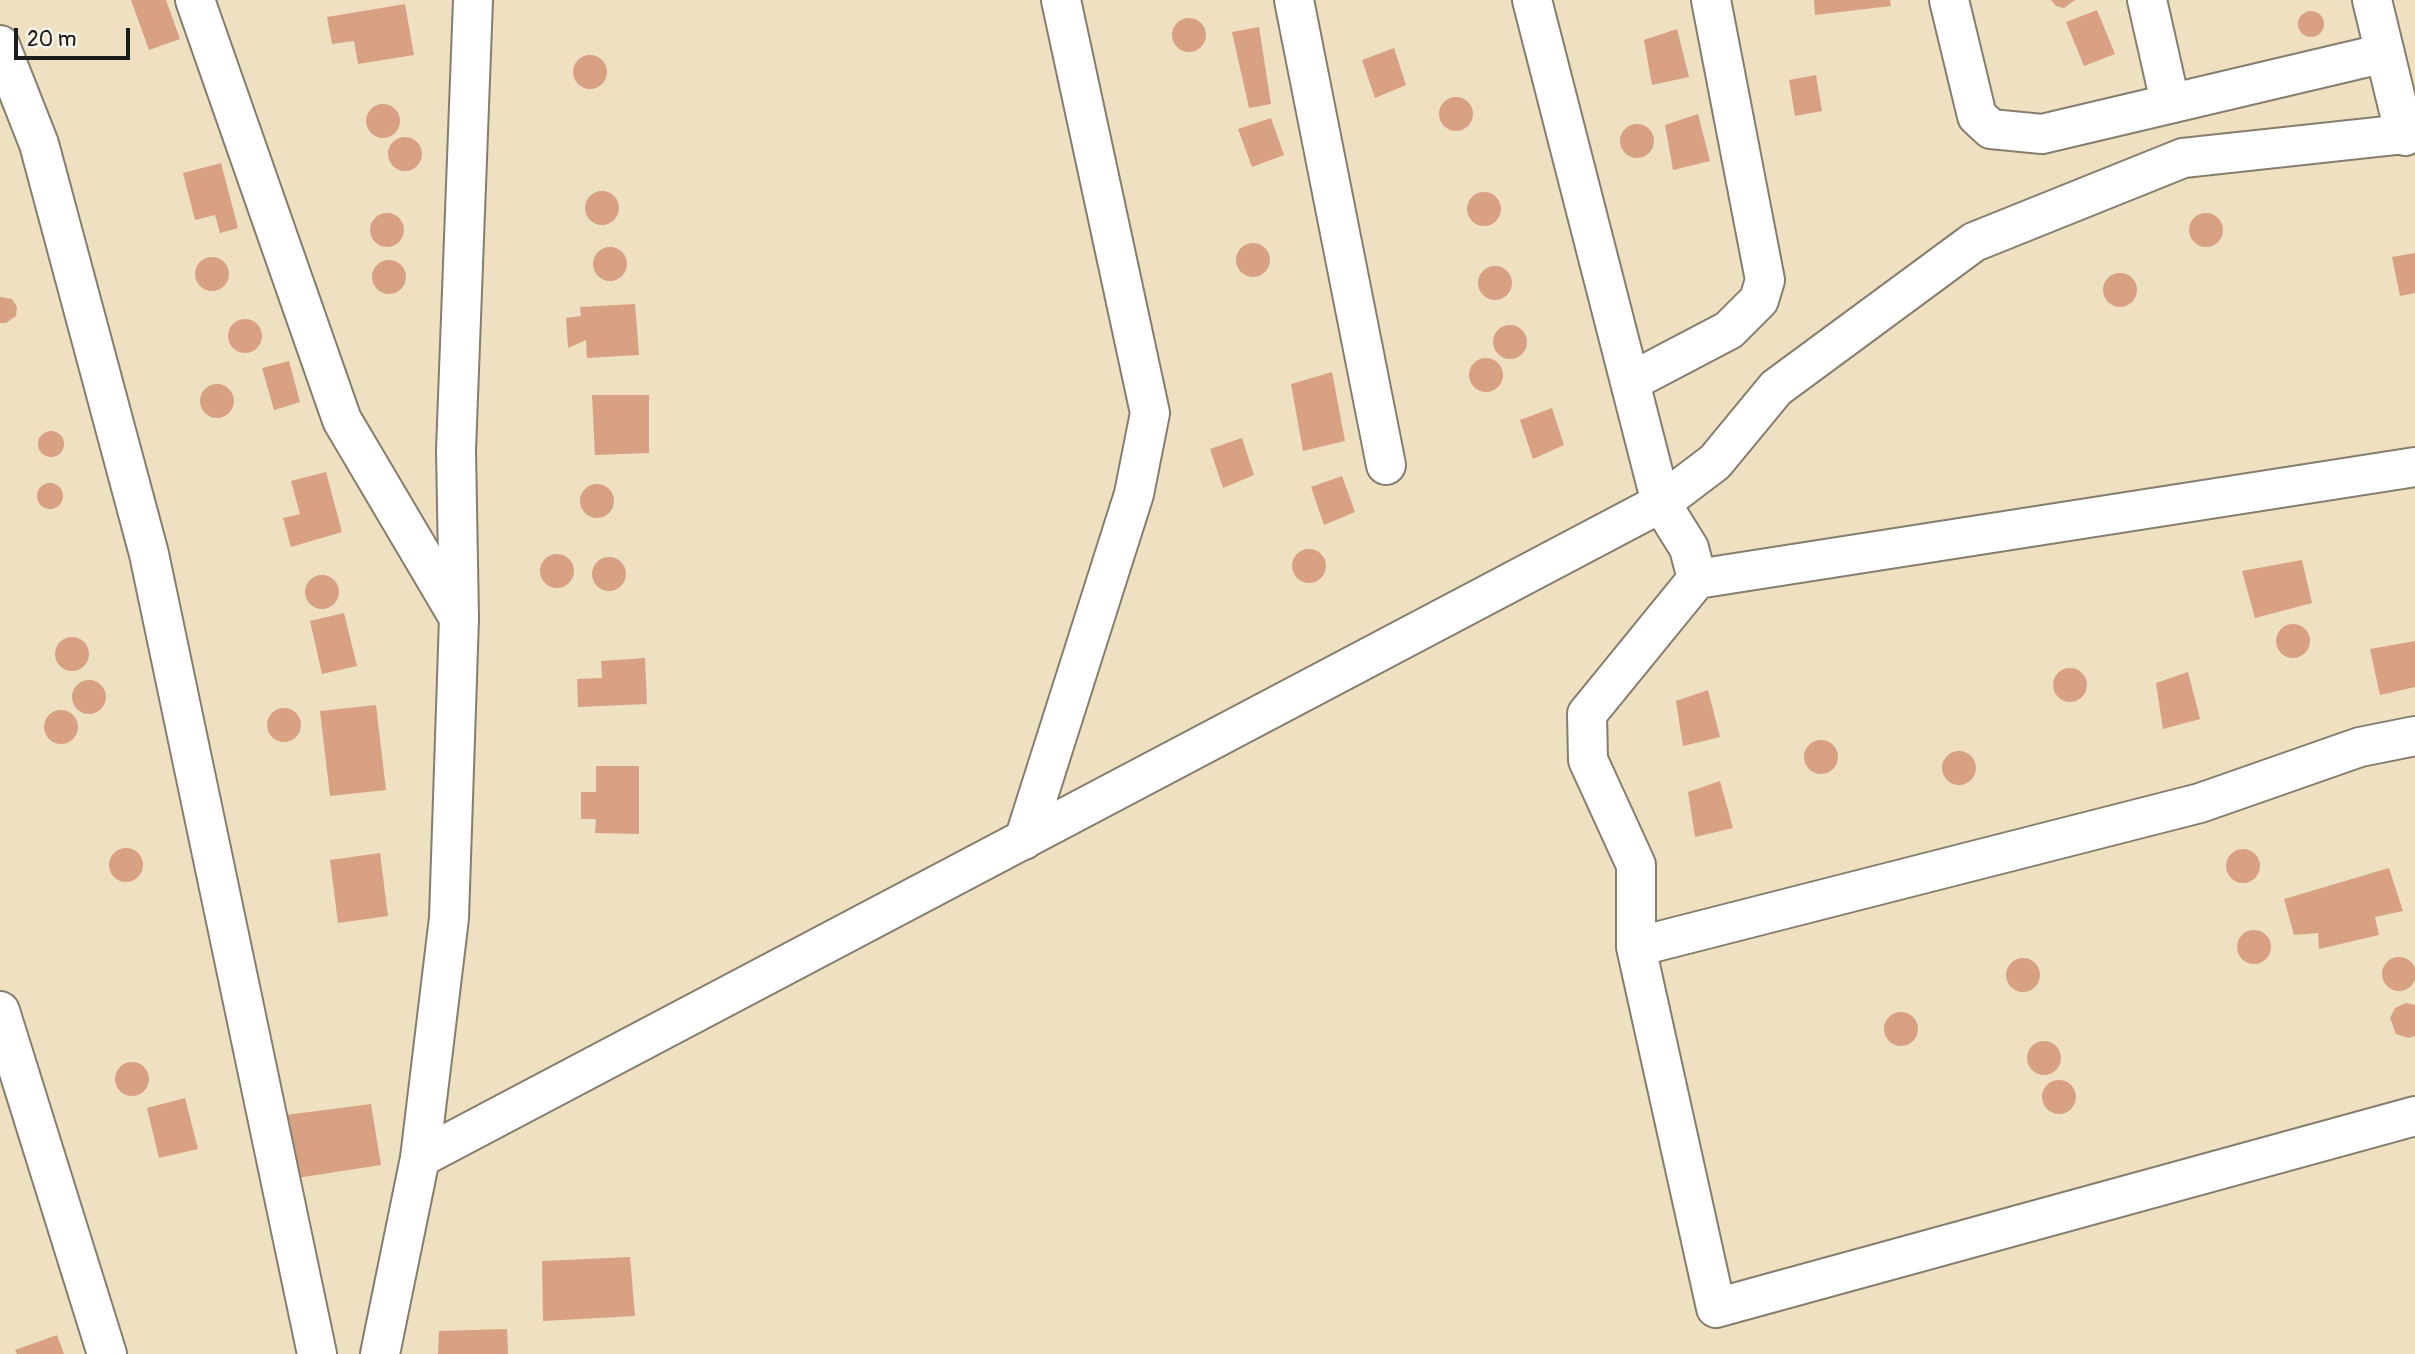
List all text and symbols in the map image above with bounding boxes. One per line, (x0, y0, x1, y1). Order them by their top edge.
scale bar (18, 14, 133, 58)
text: 20 m (27, 26, 76, 53)

